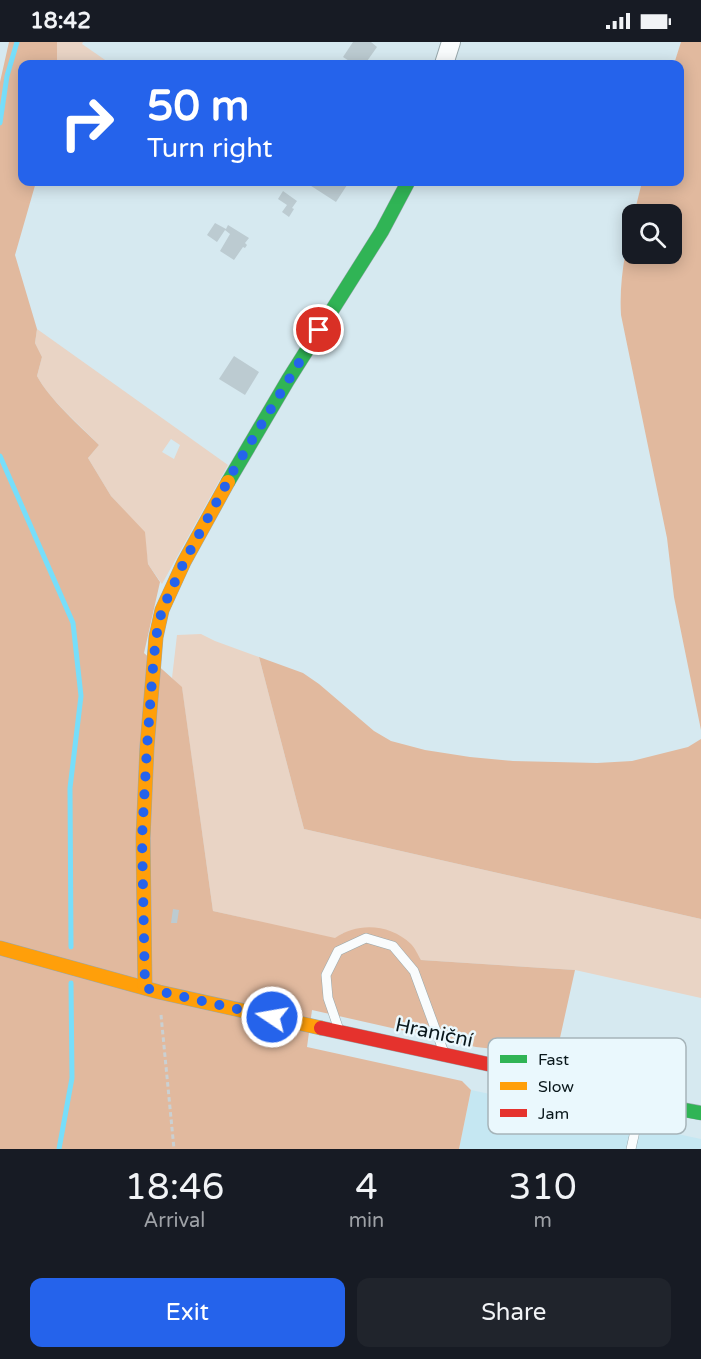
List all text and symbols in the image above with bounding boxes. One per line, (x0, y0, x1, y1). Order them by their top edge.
text: 18:42 (30, 8, 91, 34)
text: 50 m (147, 81, 249, 132)
icon: right (48, 84, 126, 162)
text: Turn right (147, 132, 273, 165)
map controls (622, 204, 682, 264)
button: search (622, 204, 682, 264)
pin (293, 304, 344, 355)
icon: arrive (302, 313, 335, 346)
position arrow (240, 985, 304, 1049)
street label: Hraniční (393, 1013, 475, 1053)
legend (488, 1038, 686, 1134)
text: Fast (538, 1050, 569, 1070)
text: Slow (538, 1077, 574, 1097)
text: Jam (538, 1104, 569, 1124)
text: 18:46 (124, 1166, 224, 1209)
text: 4 (355, 1166, 378, 1209)
text: 310 (509, 1166, 577, 1209)
text: Arrival (143, 1209, 205, 1233)
text: min (349, 1209, 384, 1233)
text: m (533, 1209, 552, 1233)
button: Exit (30, 1278, 345, 1347)
button: Share (357, 1278, 671, 1347)

